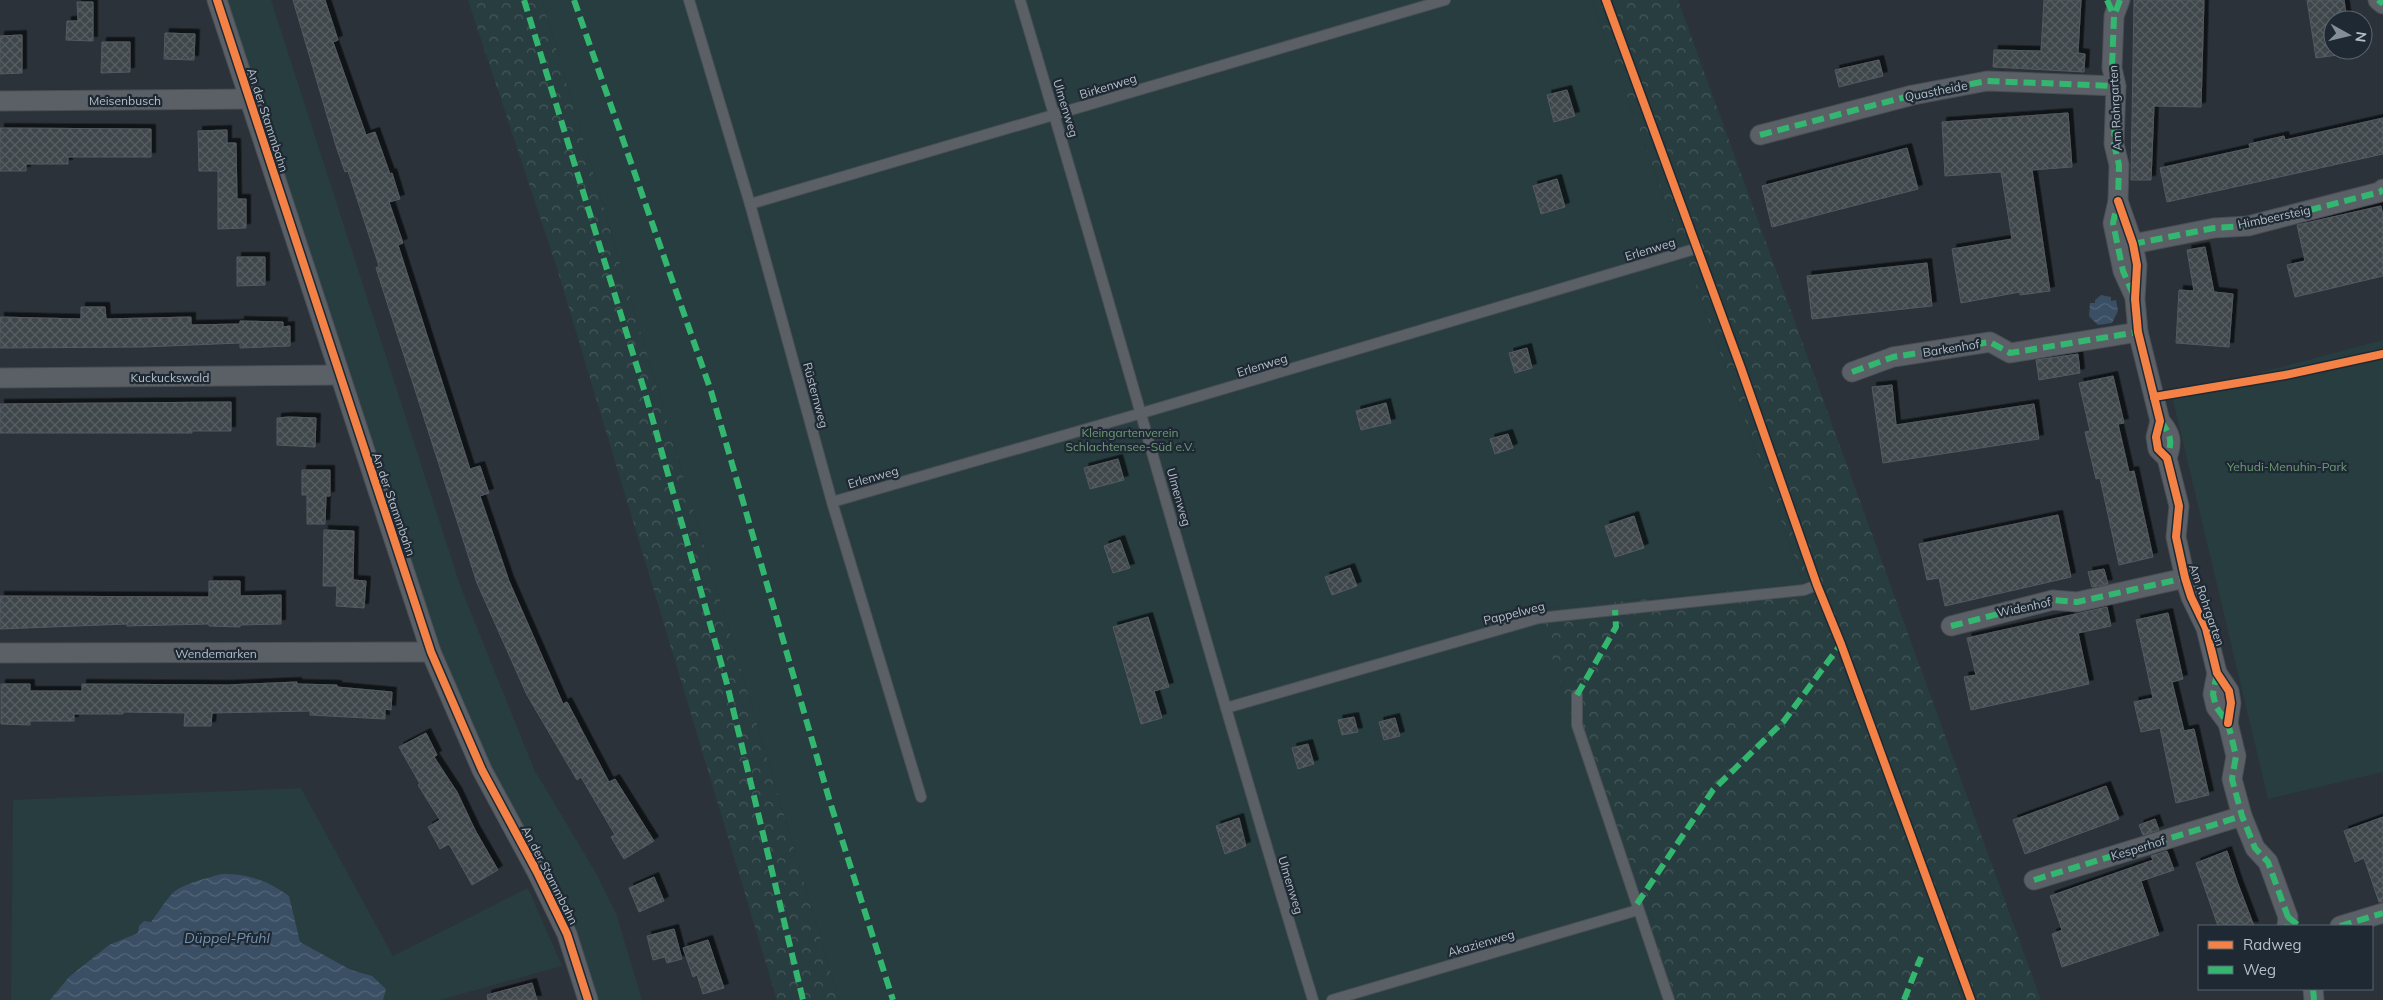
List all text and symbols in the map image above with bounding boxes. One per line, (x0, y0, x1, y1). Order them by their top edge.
north arrow (2323, 10, 2373, 60)
text: N (2351, 30, 2371, 43)
street label: Am Rohrgarten (2105, 65, 2125, 151)
street label: An der Stammbahn (244, 66, 292, 174)
street label: Birkenweg (1078, 70, 1138, 102)
street label: Ulmenweg (1050, 77, 1082, 139)
street label: Quastheide (1903, 78, 1969, 104)
street label: Meisenbusch (89, 93, 161, 108)
street label: Himbeersteig (2236, 202, 2312, 232)
street label: Erlenweg (1623, 234, 1677, 264)
street label: Barkenhof (1922, 336, 1981, 360)
street label: Erlenweg (1235, 350, 1289, 380)
street label: Rüsternweg (800, 361, 832, 429)
street label: Kuckuckswald (131, 370, 209, 385)
park label: Kleingartenverein Schlachtensee-Süd e.V. (1065, 425, 1195, 454)
street label: An der Stammbahn (369, 450, 419, 558)
park label: Yehudi-Menuhin-Park (2226, 459, 2348, 474)
street label: Erlenweg (846, 463, 900, 491)
street label: Ulmenweg (1164, 466, 1194, 528)
street label: Am Rohrgarten (2186, 562, 2228, 648)
street label: Widenhof (1996, 594, 2053, 620)
street label: Pappelweg (1482, 598, 1546, 628)
street label: Wendemarken (175, 646, 257, 661)
street label: An der Stammbahn (519, 823, 581, 927)
street label: Kesperhof (2109, 832, 2168, 863)
street label: Ulmenweg (1275, 854, 1307, 916)
legend (2198, 925, 2373, 990)
street label: Akazienweg (1446, 926, 1516, 960)
water label: Düppel-Pfuhl (184, 929, 271, 947)
text: Radweg (2243, 935, 2301, 954)
text: Weg (2243, 960, 2276, 979)

